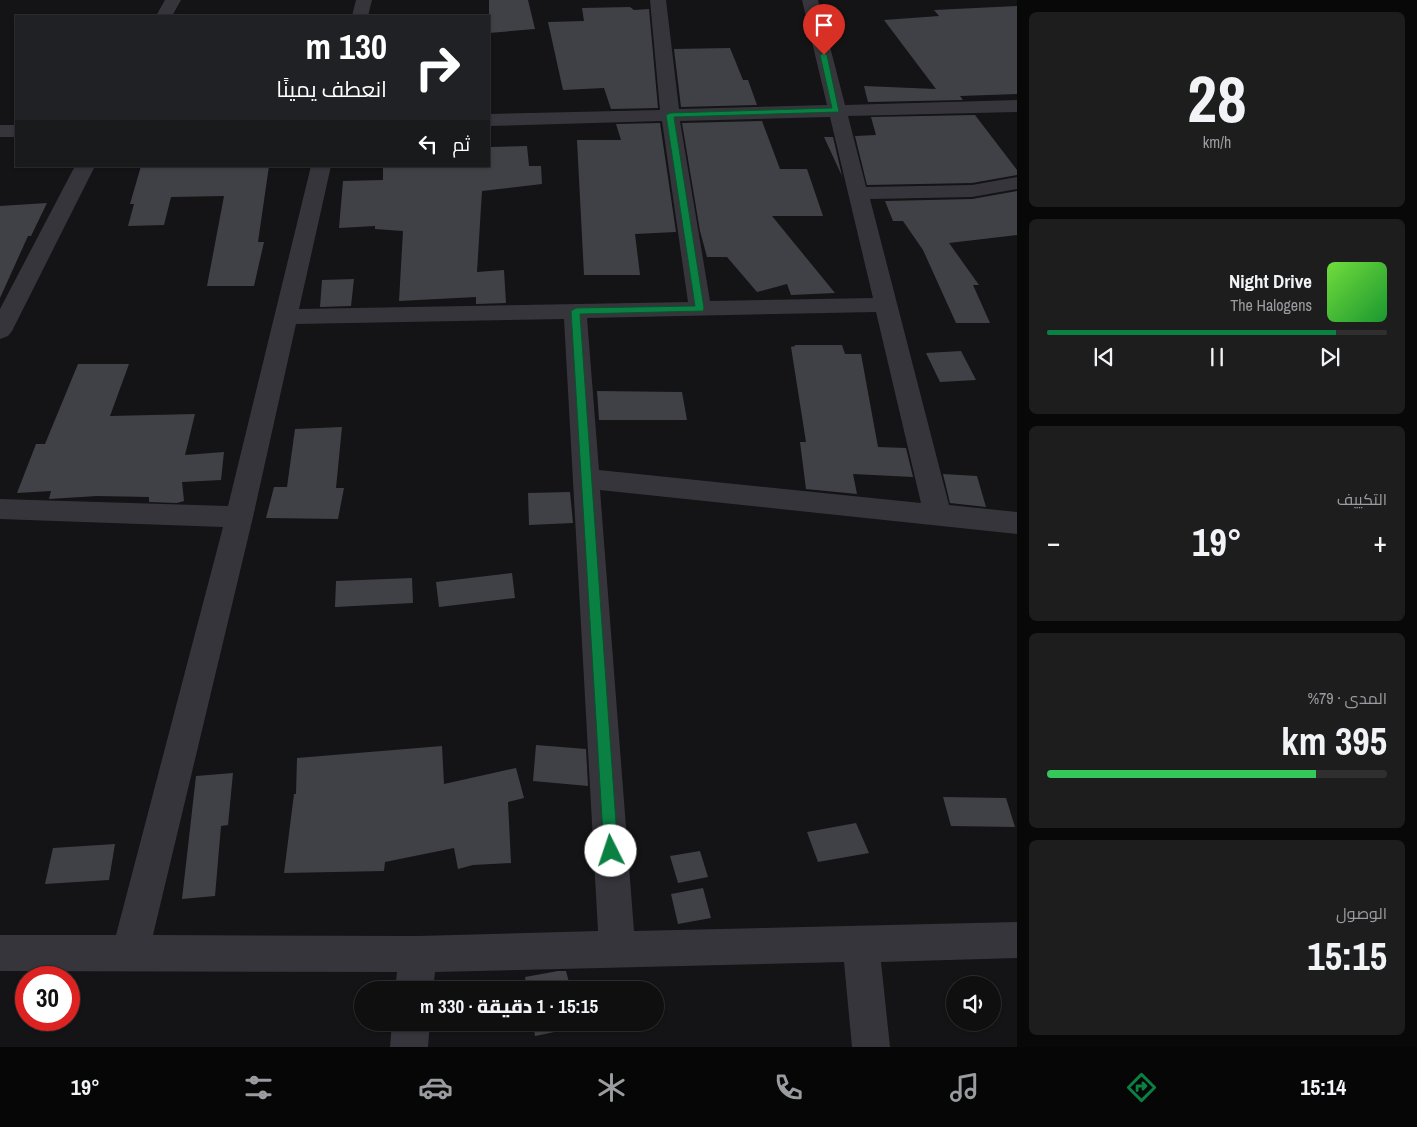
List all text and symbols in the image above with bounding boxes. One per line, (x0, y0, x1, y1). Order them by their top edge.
pin (803, 4, 845, 55)
icon: arrive (810, 11, 838, 39)
text: 130 m (306, 23, 387, 70)
icon: right (405, 35, 470, 100)
text: 28 (1187, 55, 1247, 142)
text: انعطف يمينًا (276, 74, 387, 104)
icon: left (414, 130, 442, 158)
text: ثم (452, 131, 470, 157)
text: km/h (1203, 131, 1231, 153)
text: Night Drive (1229, 268, 1312, 294)
text: The Halogens (1230, 294, 1312, 316)
icon: previous (1090, 343, 1118, 371)
icon: pause (1203, 343, 1231, 371)
icon: next (1316, 343, 1344, 371)
text: التكييف (1337, 488, 1387, 510)
text: 19° (1192, 517, 1242, 568)
text: − (1047, 523, 1060, 561)
text: + (1374, 523, 1387, 561)
text: المدى · 79% (1307, 687, 1387, 709)
text: 395 km (1281, 716, 1387, 767)
position arrow (584, 824, 636, 876)
text: الوصول (1336, 902, 1387, 924)
text: 15:15 (1307, 931, 1387, 982)
speed limit sign: 30 (15, 966, 80, 1031)
map controls (946, 976, 1001, 1031)
button: sound (946, 976, 1001, 1031)
text: 15:15 · 1 دقيقة · 330 m (420, 993, 598, 1019)
icon: filters (241, 1070, 276, 1105)
icon: car (418, 1070, 453, 1105)
icon: climate (594, 1070, 629, 1105)
icon: phone (771, 1070, 806, 1105)
icon: music (947, 1070, 982, 1105)
icon: directions (1124, 1070, 1159, 1105)
text: 19° (71, 1072, 100, 1102)
text: 15:14 (1300, 1072, 1346, 1102)

